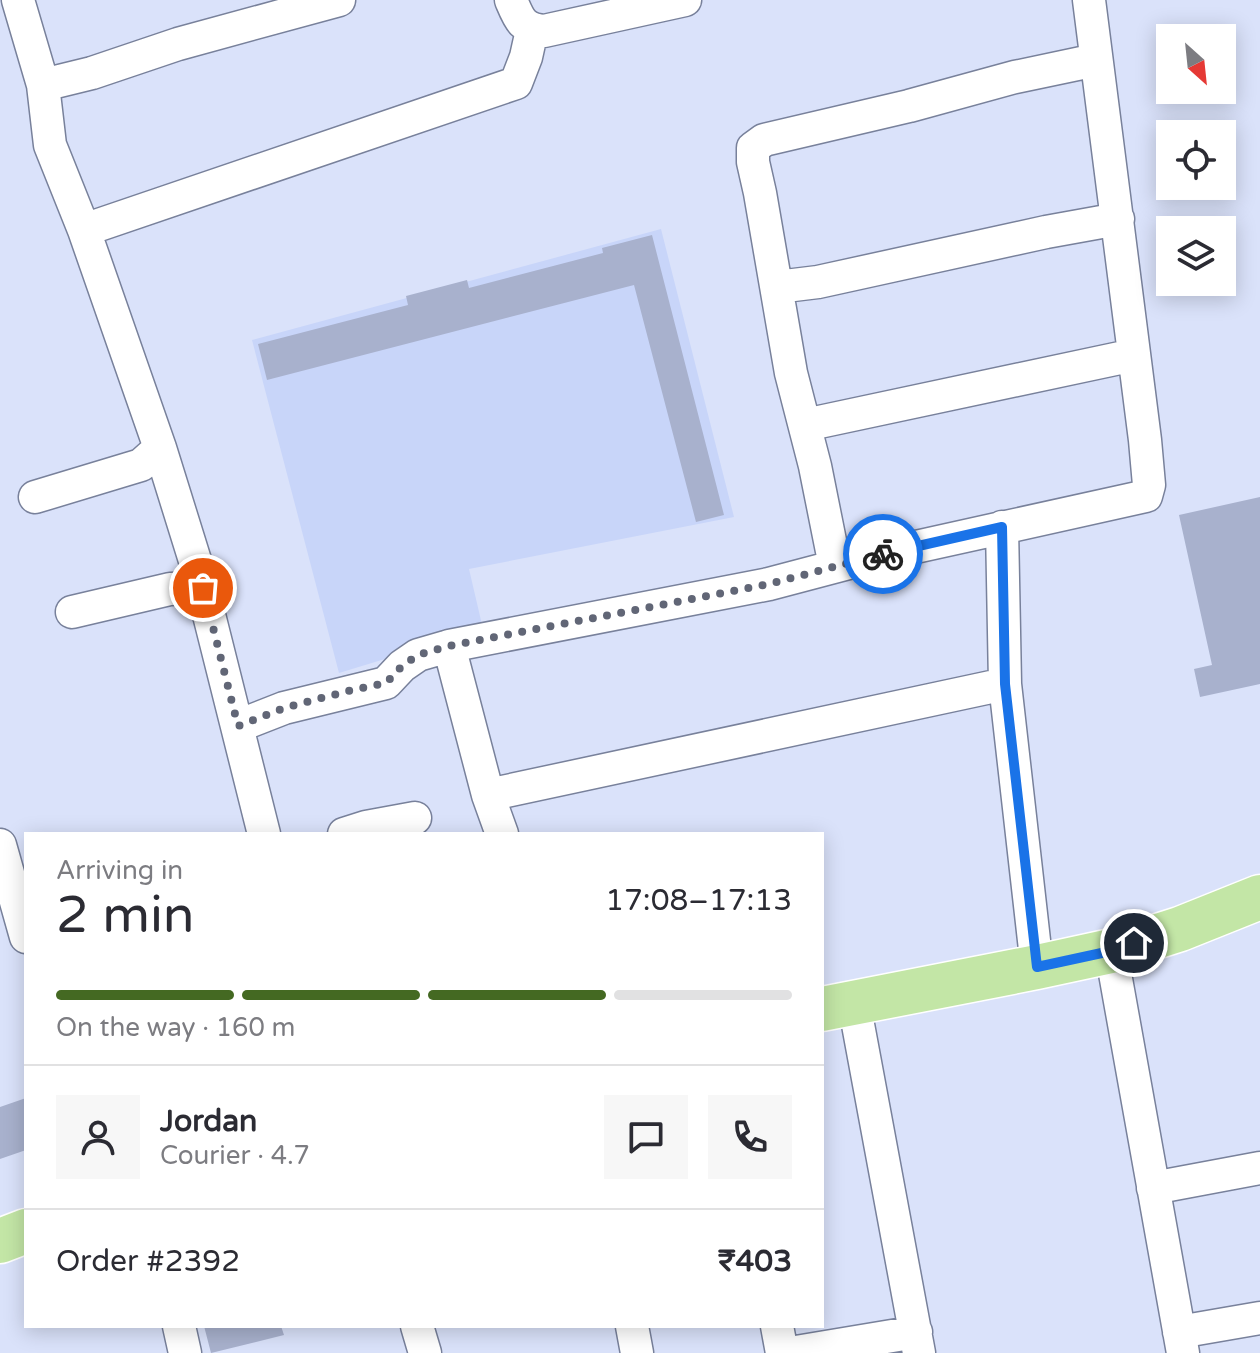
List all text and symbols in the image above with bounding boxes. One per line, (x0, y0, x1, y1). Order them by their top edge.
north arrow (1156, 24, 1236, 104)
map controls (1156, 24, 1236, 296)
button: locate (1156, 120, 1236, 200)
button: layers (1156, 216, 1236, 296)
courier (843, 514, 923, 594)
icon: bike (861, 532, 905, 576)
pin (169, 554, 237, 622)
icon: bag (181, 566, 225, 610)
text: Arriving in (56, 855, 183, 886)
text: 17:08–17:13 (605, 882, 792, 919)
text: 2 min (56, 884, 195, 947)
pin (1100, 909, 1168, 977)
icon: home (1112, 921, 1156, 965)
text: On the way · 160 m (56, 1012, 295, 1043)
button: person (56, 1095, 140, 1179)
button: chat (604, 1095, 688, 1179)
button: phone (708, 1095, 792, 1179)
text: Jordan (160, 1103, 257, 1140)
text: Courier · 4.7 (160, 1140, 310, 1171)
text: Order #2392 (56, 1243, 240, 1280)
text: ₹403 (718, 1243, 792, 1280)

